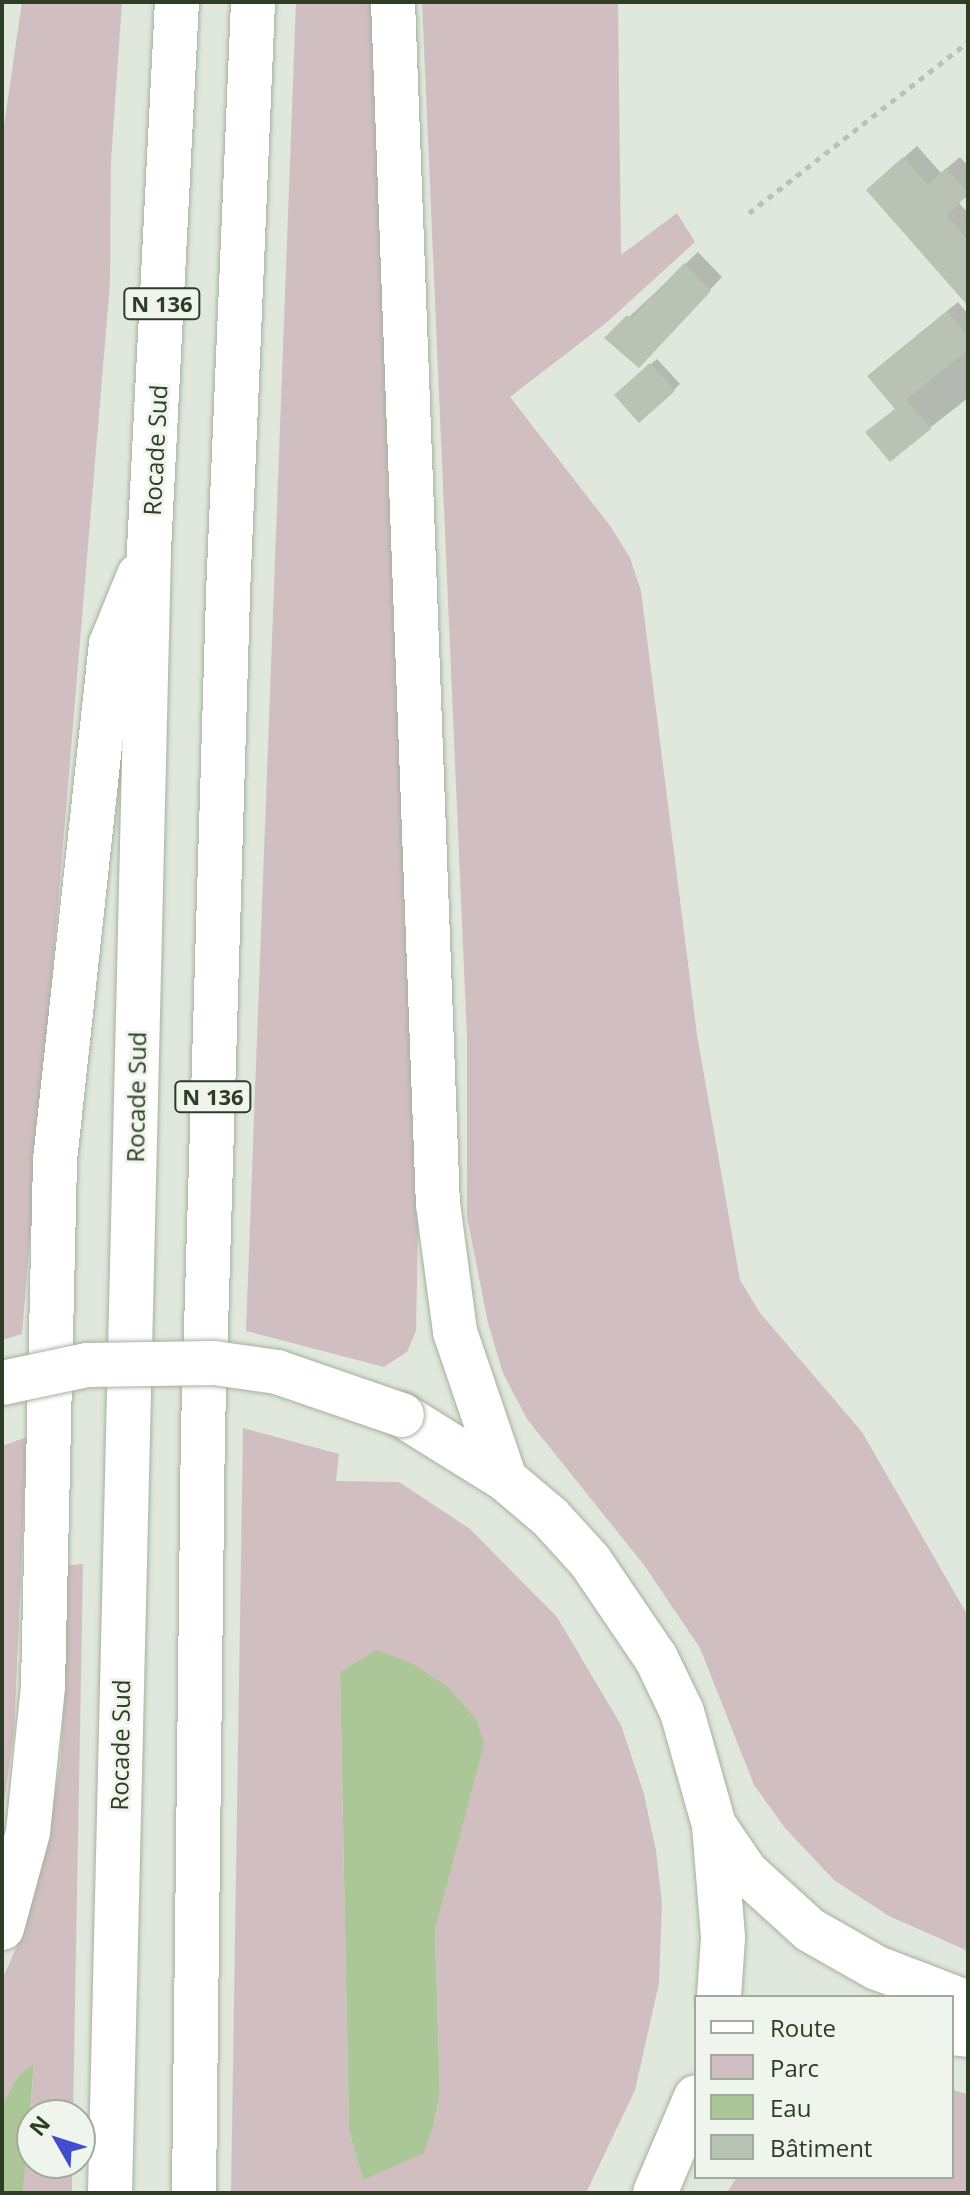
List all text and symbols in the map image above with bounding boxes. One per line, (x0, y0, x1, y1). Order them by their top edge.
road number: N 136 (122, 286, 202, 322)
street label: Rocade Sud (137, 384, 173, 516)
street label: Rocade Sud (120, 1031, 152, 1163)
road number: N 136 (173, 1079, 253, 1115)
street label: Rocade Sud (104, 1679, 136, 1811)
legend (694, 1995, 954, 2179)
text: Route (770, 2011, 836, 2044)
text: Parc (770, 2051, 819, 2084)
text: Eau (770, 2091, 811, 2124)
north arrow (16, 2099, 96, 2179)
text: N (22, 2109, 56, 2142)
text: Bâtiment (770, 2131, 872, 2164)

